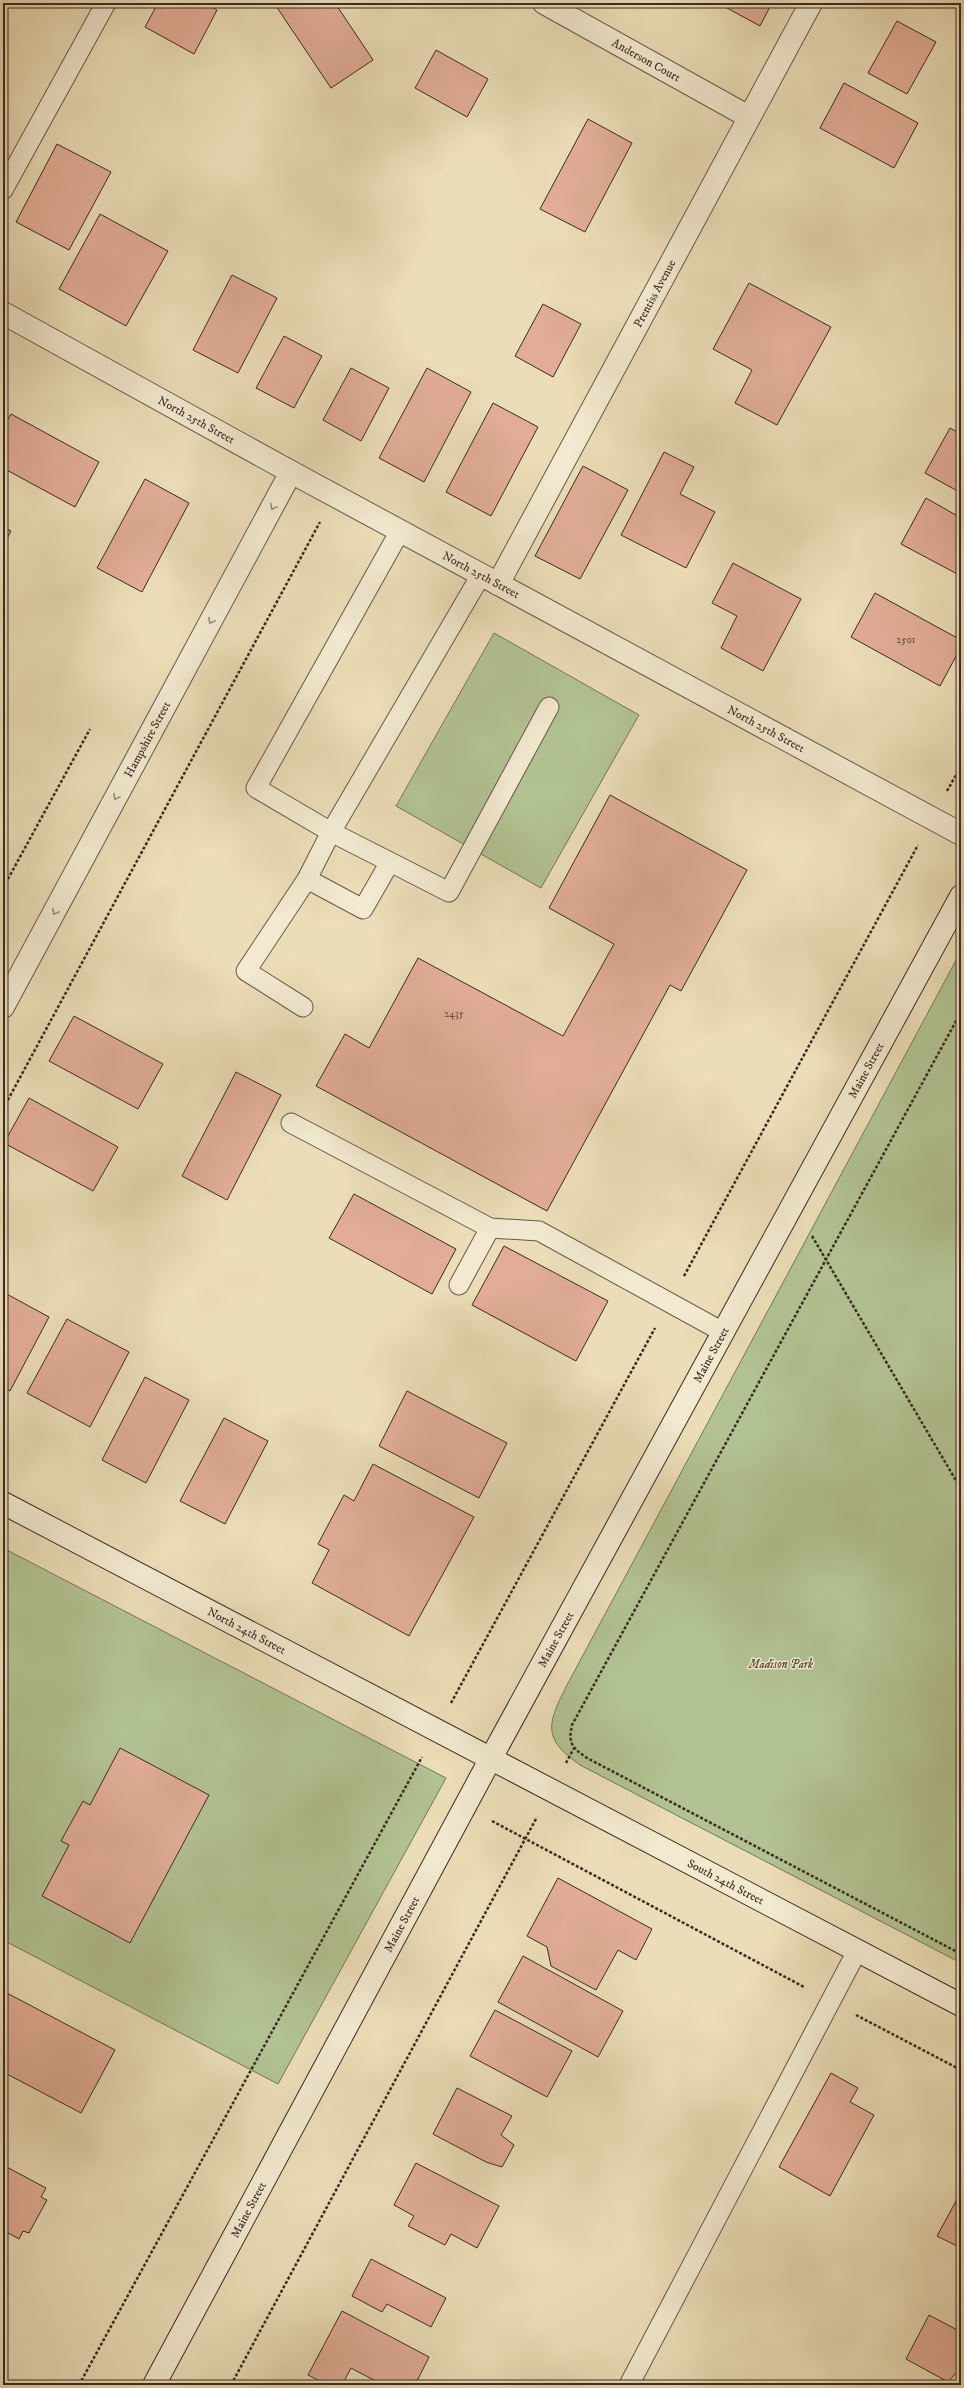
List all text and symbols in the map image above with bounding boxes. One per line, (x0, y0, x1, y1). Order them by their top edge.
street label: Anderson Court (609, 35, 683, 85)
street label: Prentiss Avenue (631, 257, 679, 330)
street label: North 25th Street (155, 393, 237, 448)
one-way arrow (270, 503, 278, 510)
street label: North 25th Street (440, 548, 522, 602)
one-way arrow (209, 617, 216, 624)
house number: 2501 (897, 634, 916, 646)
street label: Hampshire Street (121, 699, 174, 780)
street label: North 25th Street (725, 702, 807, 756)
one-way arrow (114, 793, 121, 800)
one-way arrow (52, 907, 59, 915)
house number: 2435 (444, 1008, 464, 1020)
street label: Maine Street (845, 1040, 888, 1101)
street label: Maine Street (690, 1324, 733, 1386)
street label: North 24th Street (205, 1604, 288, 1658)
street label: Maine Street (535, 1609, 577, 1670)
park label: Madison Park (748, 1657, 813, 1672)
street label: South 24th Street (685, 1856, 767, 1909)
street label: Maine Street (381, 1894, 423, 1955)
street label: Maine Street (228, 2179, 270, 2241)

